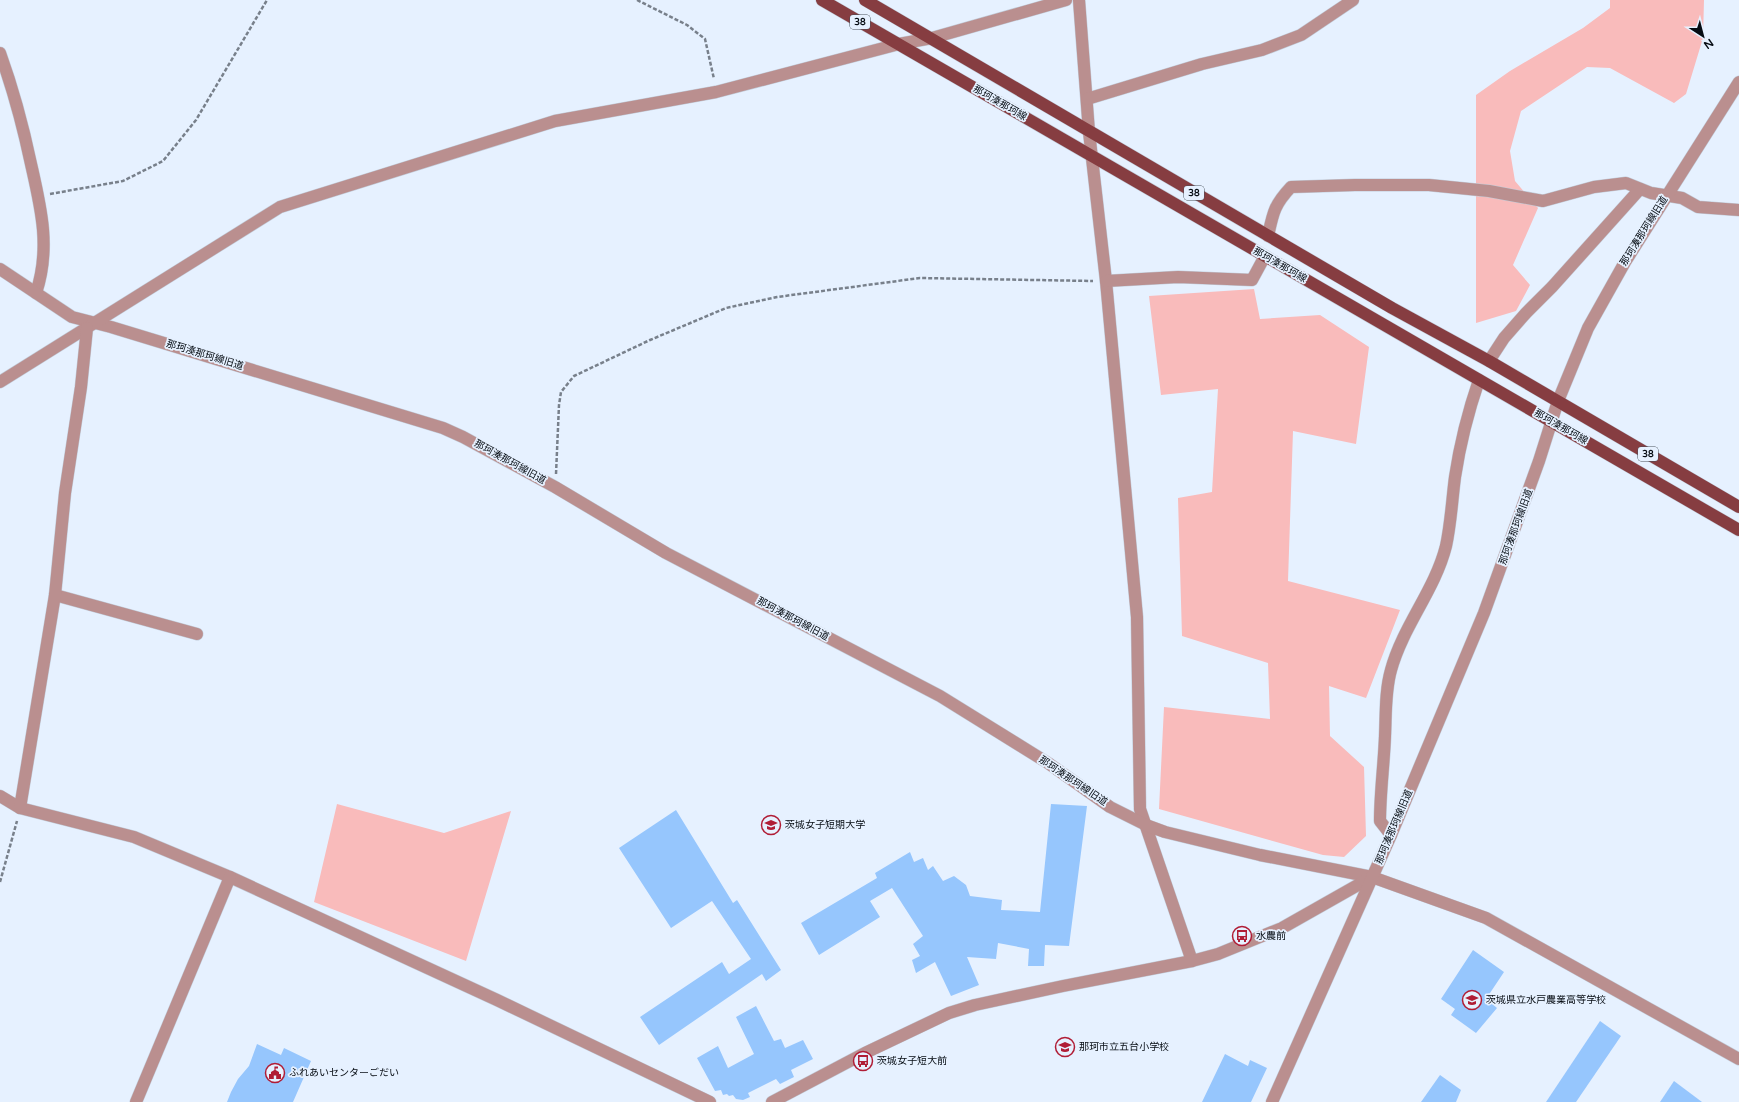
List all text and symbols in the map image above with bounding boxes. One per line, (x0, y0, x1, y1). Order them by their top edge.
road number: 38 (850, 15, 870, 29)
north arrow (1683, 16, 1723, 56)
text: N (1701, 36, 1716, 52)
street label: 那珂湊那珂線 (971, 83, 1029, 123)
road number: 38 (1184, 186, 1204, 200)
street label: 那珂湊那珂線旧道 (1618, 194, 1670, 268)
street label: 那珂湊那珂線 (1251, 245, 1309, 285)
street label: 那珂湊那珂線旧道 (165, 338, 245, 372)
street label: 那珂湊那珂線 (1532, 407, 1590, 447)
street label: 那珂湊那珂線旧道 (472, 437, 548, 487)
road number: 38 (1638, 447, 1658, 461)
street label: 那珂湊那珂線旧道 (1497, 487, 1535, 567)
street label: 那珂湊那珂線旧道 (755, 595, 831, 643)
street label: 那珂湊那珂線旧道 (1036, 754, 1110, 808)
street label: 那珂湊那珂線旧道 (1373, 788, 1415, 866)
school or university icon: 茨城女子短期大学 (760, 814, 782, 836)
place label: 茨城女子短期大学 (785, 819, 865, 831)
bus stop icon: 水農前 (1231, 925, 1253, 947)
place label: 水農前 (1256, 930, 1286, 942)
school or university icon: 茨城県立水戸農業高等学校 (1461, 989, 1483, 1011)
place label: 茨城県立水戸農業高等学校 (1486, 994, 1606, 1006)
school or university icon: 那珂市立五台小学校 (1054, 1036, 1076, 1058)
place label: 那珂市立五台小学校 (1079, 1041, 1169, 1053)
bus stop icon: 茨城女子短大前 (852, 1050, 874, 1072)
place label: 茨城女子短大前 (877, 1055, 947, 1067)
public building icon: ふれあいセンターごだい (264, 1062, 286, 1084)
place label: ふれあいセンターごだい (289, 1067, 399, 1079)

